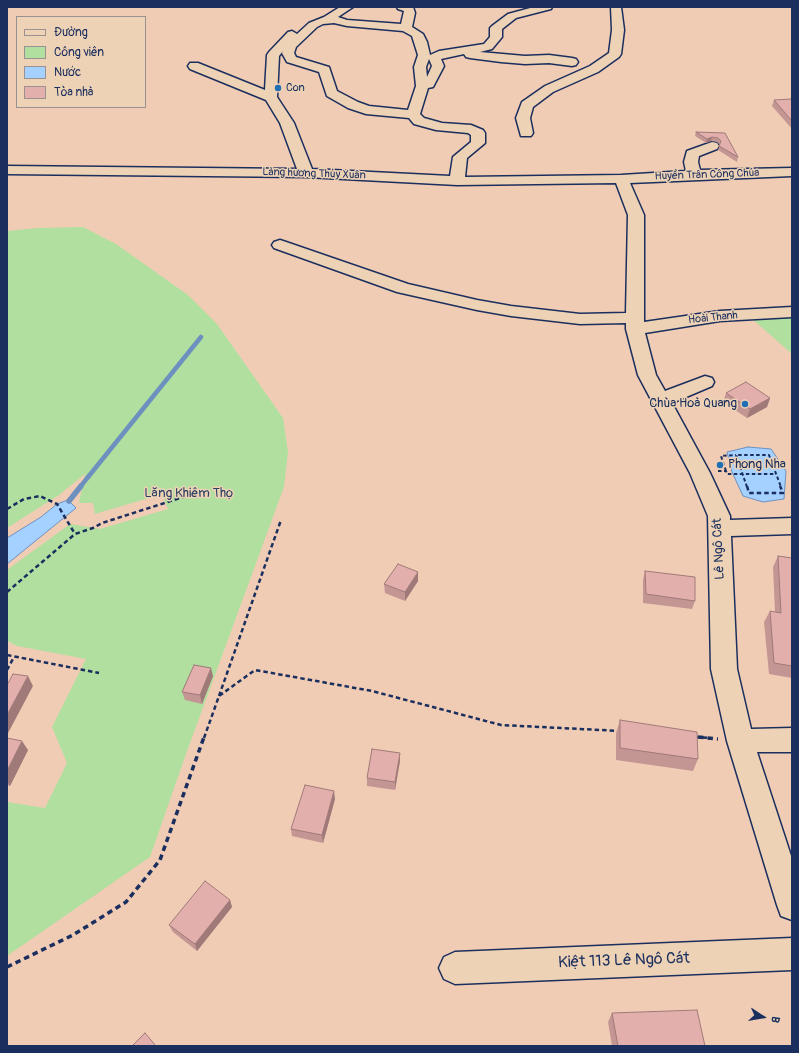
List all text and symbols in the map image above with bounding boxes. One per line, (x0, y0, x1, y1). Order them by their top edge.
legend (16, 16, 146, 108)
text: Đường (54, 25, 88, 40)
text: Công viên (54, 45, 104, 60)
text: Nước (54, 65, 81, 80)
place label: Con (286, 81, 305, 95)
marker: Con (273, 83, 283, 93)
text: Tòa nhà (54, 85, 93, 100)
street label: Làng hương Thủy Xuân (262, 166, 366, 182)
street label: Huyền Trân Công Chúa (654, 167, 760, 183)
street label: Hoài Thanh (688, 309, 738, 327)
place label: Chùa Hoà Quang (649, 396, 737, 412)
marker: Chùa Hoà Quang (740, 399, 750, 409)
place label: Phong Nha (728, 457, 786, 473)
marker: Phong Nha (715, 460, 725, 470)
park label: Lăng Khiêm Thọ (144, 486, 234, 502)
street label: Lê Ngô Cát (710, 518, 728, 580)
street label: Kiệt 113 Lê Ngô Cát (558, 949, 690, 973)
north arrow (743, 997, 783, 1037)
text: B (768, 1015, 782, 1024)

